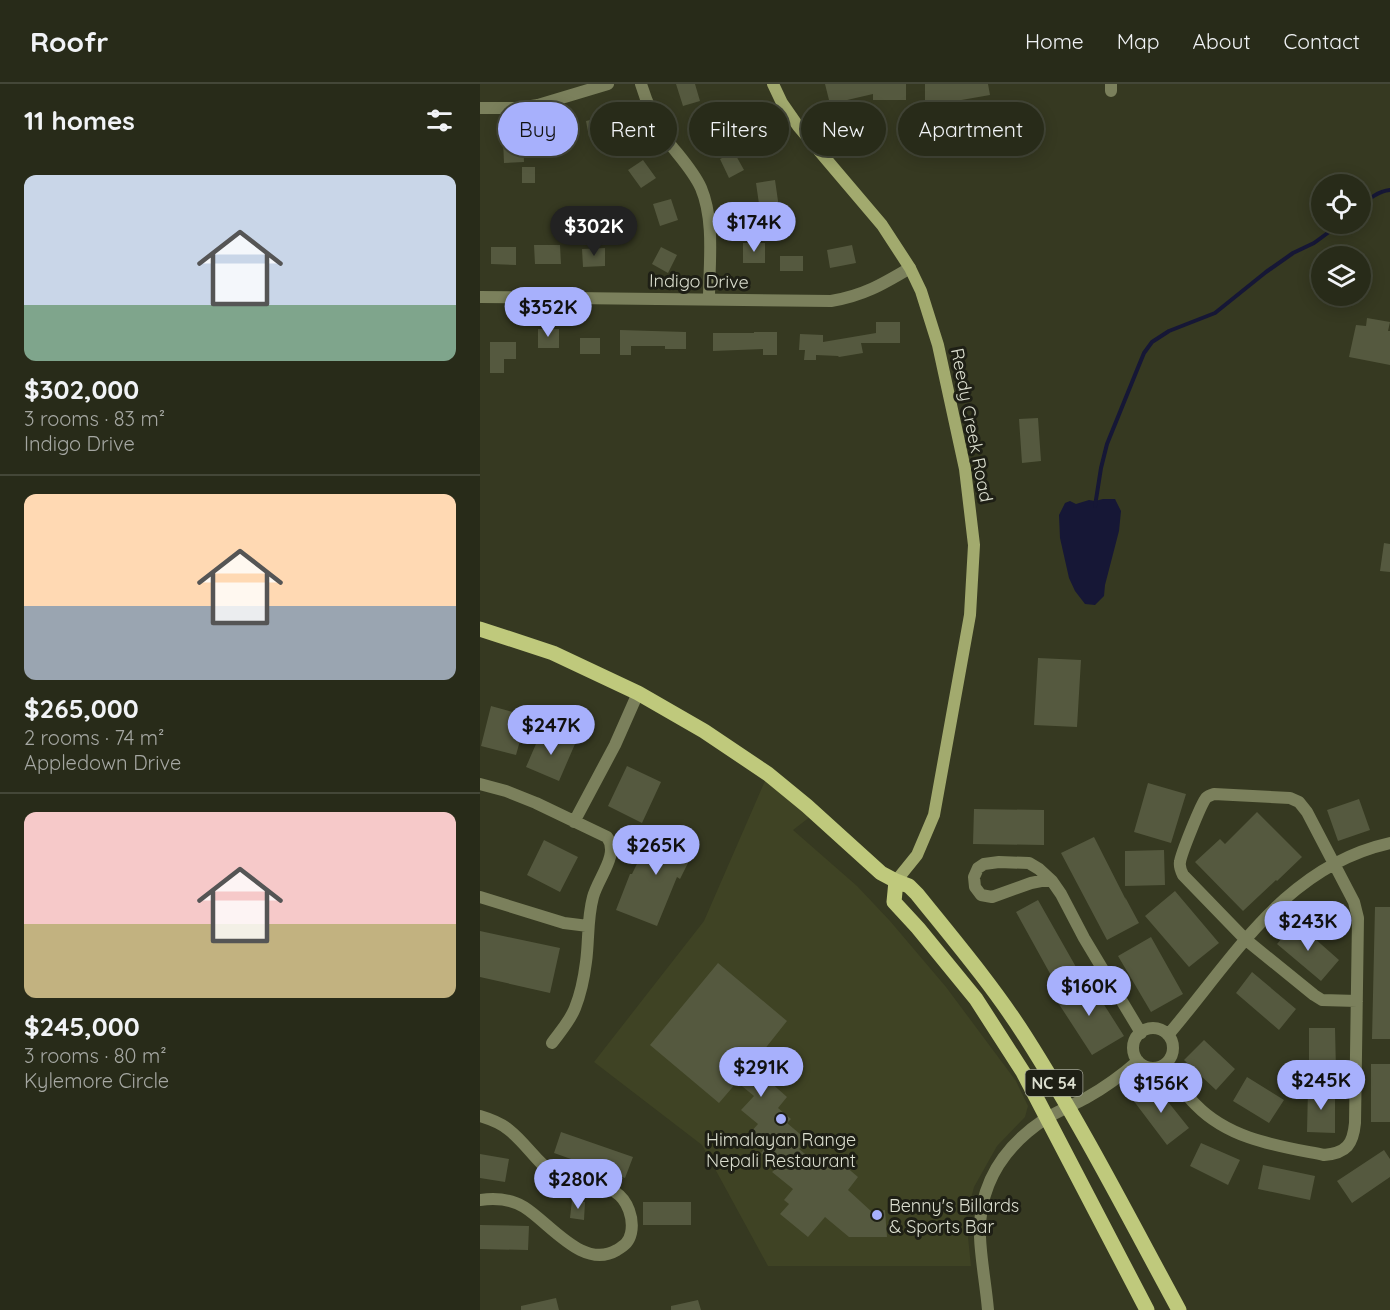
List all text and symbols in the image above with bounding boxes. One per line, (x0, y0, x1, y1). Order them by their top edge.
text: Roofr (30, 24, 108, 59)
text: Home (1025, 28, 1084, 54)
text: Map (1117, 28, 1160, 54)
text: About (1193, 28, 1251, 54)
text: Contact (1284, 28, 1360, 54)
chip: Buy (498, 102, 578, 156)
chip: Rent (590, 102, 677, 156)
chip: Filters (689, 102, 789, 156)
chip: New (801, 102, 886, 156)
chip: Apartment (898, 102, 1044, 156)
text: 11 homes (24, 104, 135, 137)
icon: filters (423, 104, 456, 137)
map controls (1311, 174, 1371, 306)
button: locate (1311, 174, 1371, 234)
pin: $174K (712, 202, 796, 253)
pin: $302K (552, 206, 636, 257)
text: $174K (727, 209, 781, 234)
text: $302K (564, 213, 624, 238)
icon: home (186, 214, 294, 322)
button: layers (1311, 246, 1371, 306)
street label: Indigo Drive (649, 269, 749, 293)
pin: $352K (506, 287, 590, 338)
text: $352K (519, 294, 577, 319)
street label: Reedy Creek Road (946, 346, 998, 504)
text: $302,000 (24, 373, 139, 406)
text: 3 rooms · 83 m² (24, 406, 165, 431)
text: Indigo Drive (24, 431, 135, 456)
icon: home (186, 533, 294, 641)
text: $265,000 (24, 692, 139, 725)
pin: $247K (509, 705, 593, 756)
text: $247K (522, 712, 580, 737)
text: 2 rooms · 74 m² (24, 725, 164, 750)
text: Appledown Drive (24, 750, 181, 775)
pin: $265K (614, 825, 698, 876)
text: $265K (627, 832, 686, 857)
icon: home (186, 851, 294, 959)
pin: $243K (1266, 901, 1350, 952)
text: $243K (1279, 908, 1337, 933)
pin: $160K (1047, 966, 1131, 1017)
text: $160K (1061, 973, 1117, 998)
text: $245,000 (24, 1010, 140, 1043)
text: 3 rooms · 80 m² (24, 1043, 167, 1068)
pin: $291K (719, 1047, 803, 1098)
text: $291K (733, 1054, 789, 1079)
pin: $245K (1279, 1060, 1363, 1111)
pin: $156K (1119, 1063, 1203, 1114)
text: $245K (1291, 1067, 1351, 1092)
text: Kylemore Circle (24, 1068, 169, 1093)
road number: NC 54 (1026, 1070, 1082, 1096)
text: $156K (1133, 1070, 1189, 1095)
marker: Himalayan Range Nepali Restaurant (774, 1112, 788, 1126)
place label: Himalayan Range Nepali Restaurant (706, 1128, 856, 1172)
pin: $280K (536, 1159, 620, 1210)
text: $280K (548, 1166, 608, 1191)
place label: Benny's Billards & Sports Bar (889, 1194, 1019, 1238)
marker: Benny's Billards & Sports Bar (870, 1208, 884, 1222)

